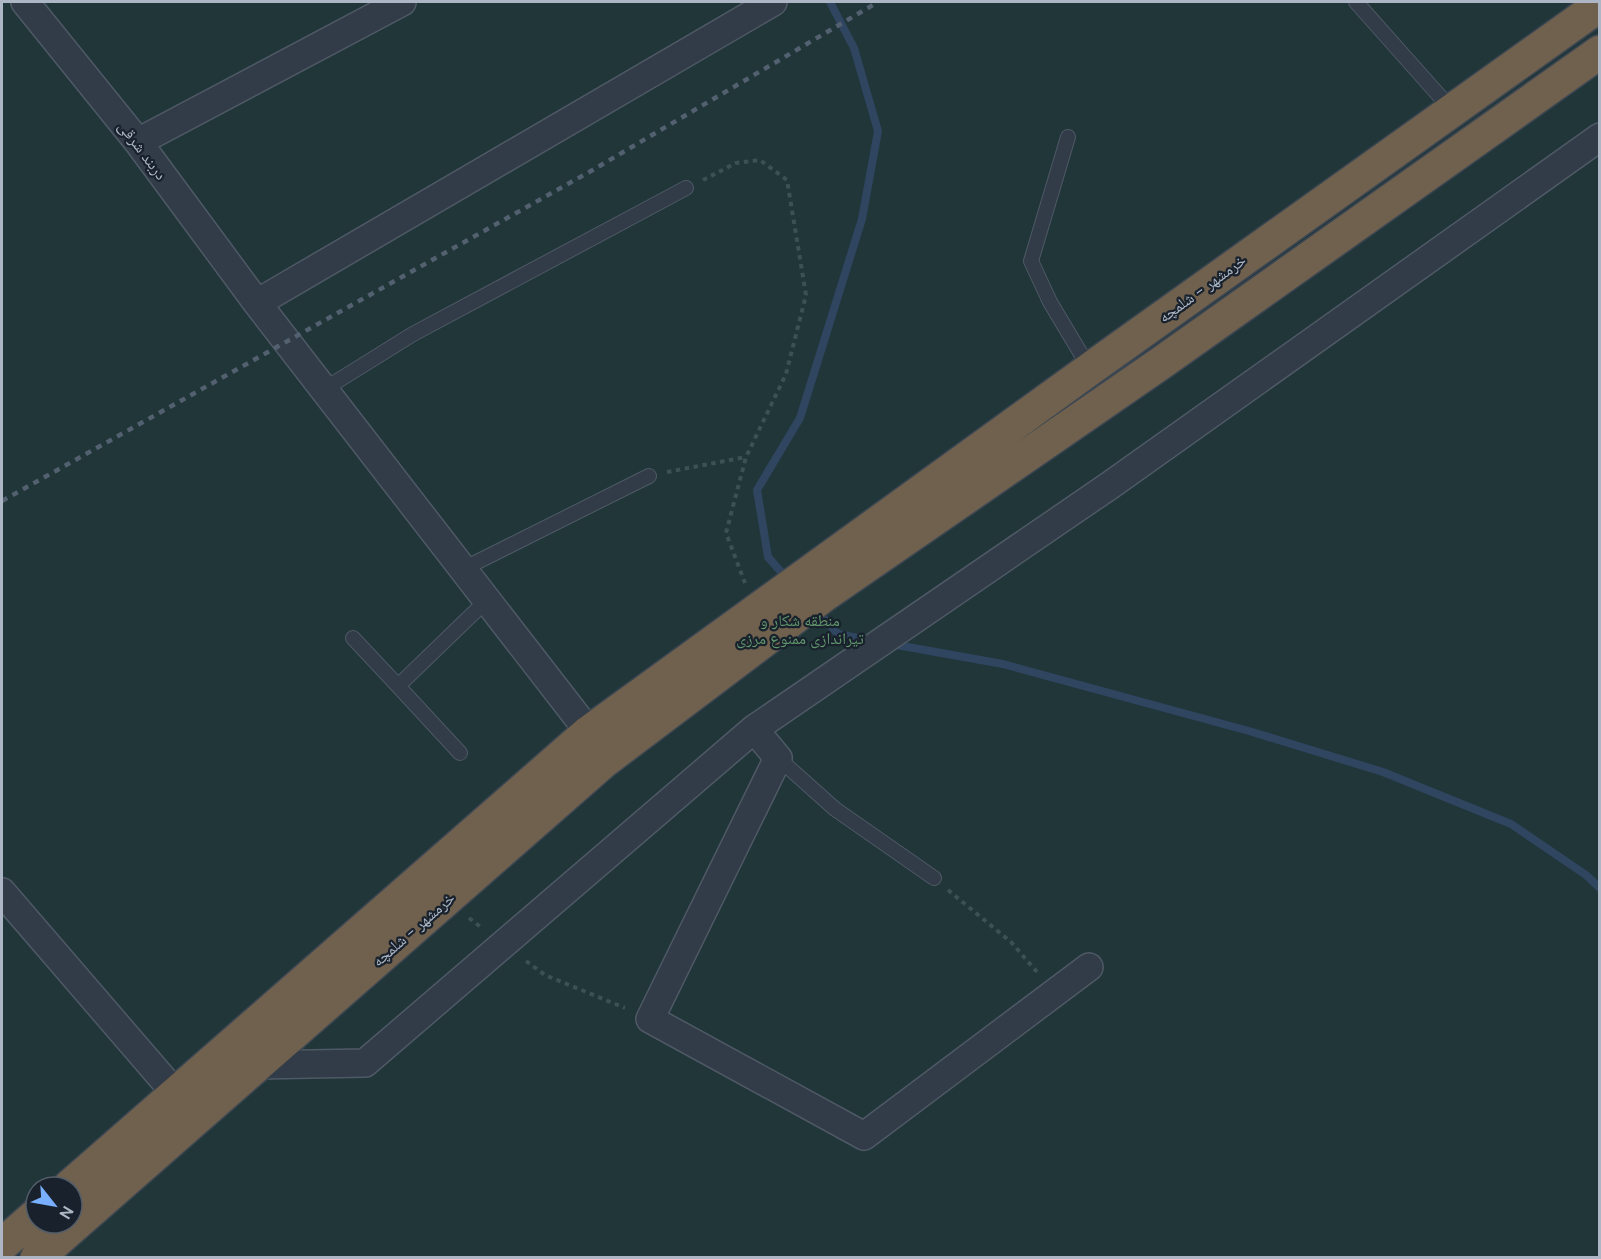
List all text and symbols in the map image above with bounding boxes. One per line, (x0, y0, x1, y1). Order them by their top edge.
street label: دربند شرقی (114, 117, 172, 184)
street label: خرمشهر - شلمچه (1154, 250, 1250, 327)
park label: منطقه شکار و تیراندازی ممنوع مرزی (736, 610, 864, 649)
street label: خرمشهر - شلمچه (367, 888, 459, 971)
north arrow (24, 1175, 84, 1235)
text: N (54, 1202, 78, 1223)

